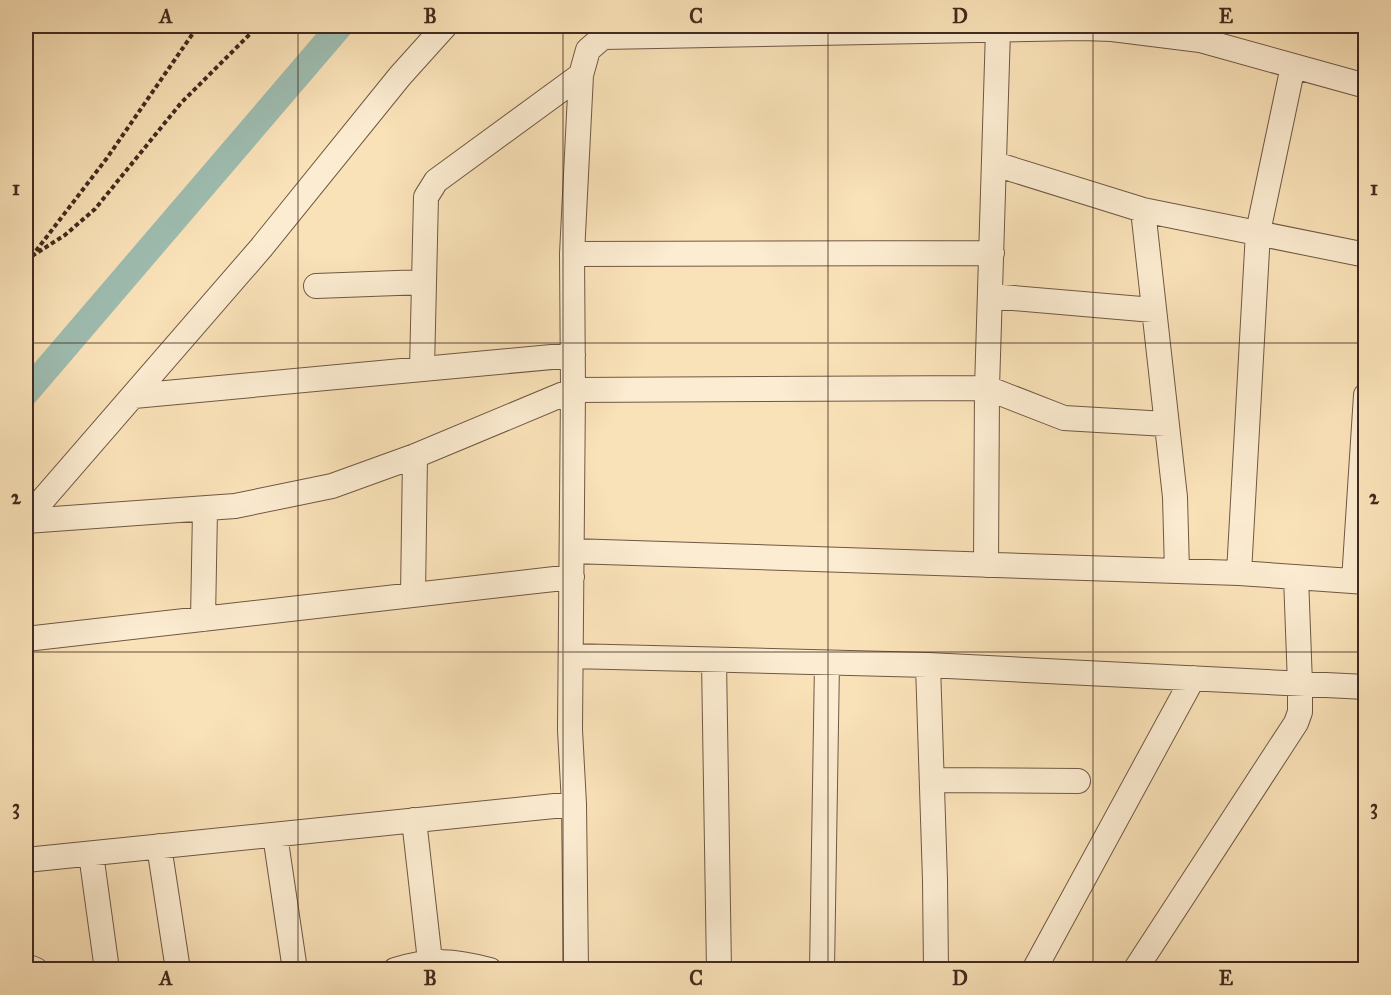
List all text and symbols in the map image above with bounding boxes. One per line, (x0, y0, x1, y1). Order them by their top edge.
text: A (157, 4, 173, 28)
text: B (423, 4, 437, 28)
text: C (689, 4, 703, 28)
text: D (952, 4, 968, 28)
text: E (1219, 4, 1234, 28)
text: 1 (12, 176, 20, 200)
text: 1 (1370, 176, 1378, 200)
text: 2 (11, 485, 22, 509)
text: 2 (1369, 485, 1380, 509)
text: 3 (12, 795, 20, 820)
text: 3 (1370, 795, 1378, 820)
text: A (157, 966, 173, 990)
text: B (423, 966, 437, 990)
text: C (689, 966, 703, 990)
text: D (952, 966, 968, 990)
text: E (1219, 966, 1234, 990)

